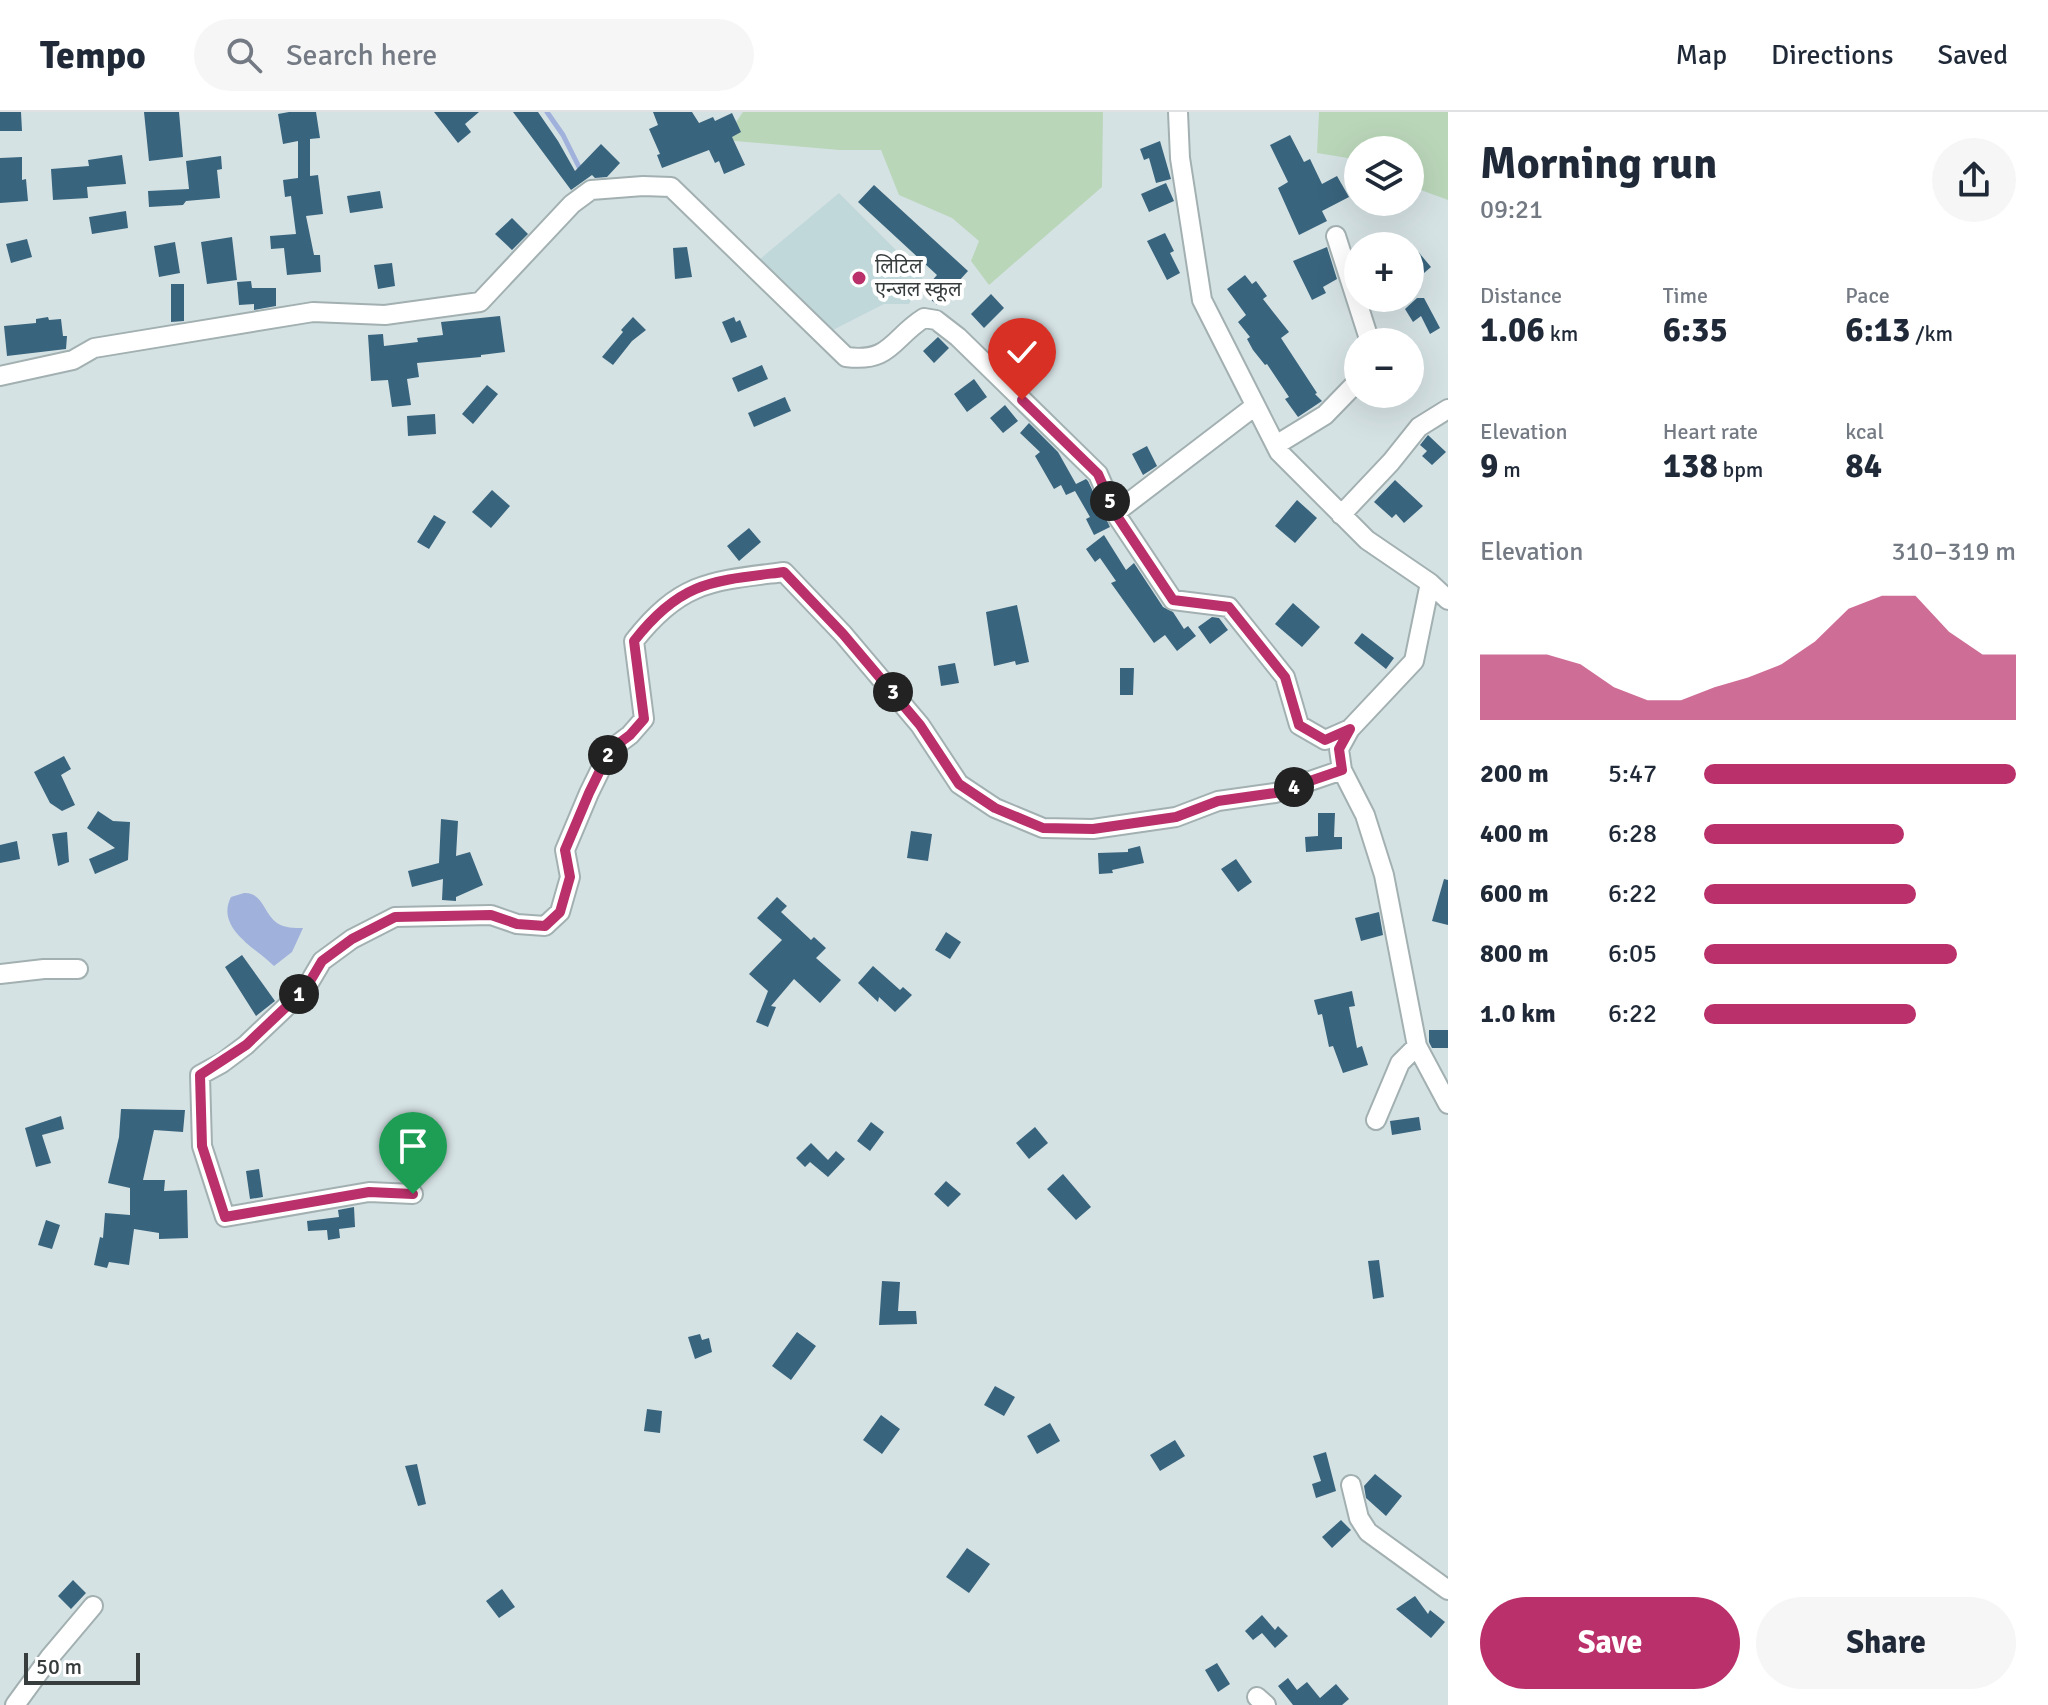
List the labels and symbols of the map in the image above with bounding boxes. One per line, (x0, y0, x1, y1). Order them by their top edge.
place label: लिटिल एन्जल स्कूल (875, 254, 962, 302)
marker: लिटिल एन्जल स्कूल (850, 269, 868, 287)
pin (988, 318, 1056, 400)
pin: 5 (1090, 481, 1130, 521)
pin: 3 (873, 672, 913, 712)
pin: 2 (588, 735, 628, 775)
pin: 4 (1274, 767, 1314, 807)
pin: 1 (279, 974, 319, 1014)
pin (379, 1112, 447, 1194)
scale bar (24, 1649, 140, 1685)

